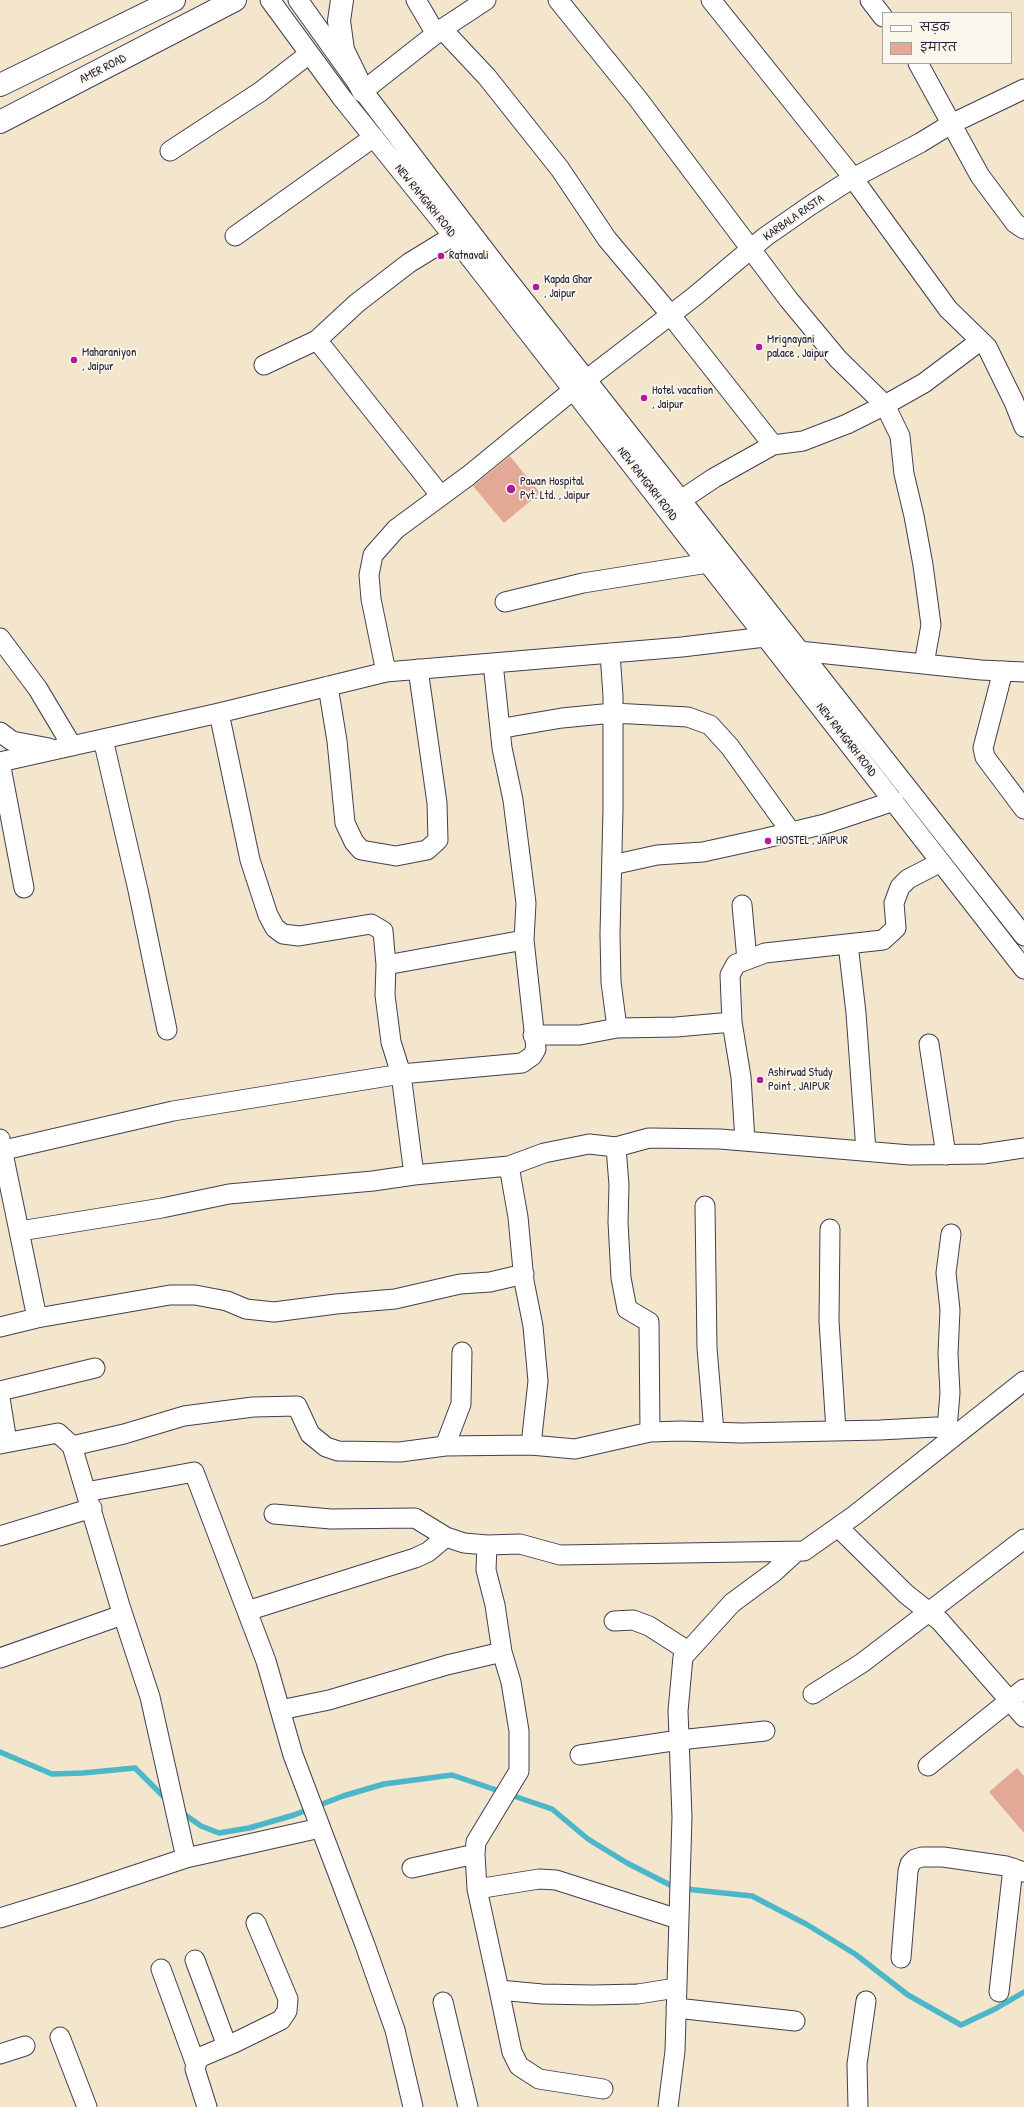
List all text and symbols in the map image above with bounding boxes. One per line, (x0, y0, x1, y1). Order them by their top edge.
legend (882, 12, 1012, 64)
text: सड़क (920, 18, 950, 35)
text: इमारत (920, 38, 957, 55)
street label: AMER ROAD (77, 51, 129, 87)
street label: NEW RAMGARH ROAD (391, 162, 459, 240)
street label: KARBALA RASTA (761, 192, 827, 244)
place label: Ratnavali (449, 249, 489, 263)
marker: Ratnavali (436, 251, 446, 261)
place label: Kapda Ghar , Jaipur (544, 273, 592, 301)
marker: Kapda Ghar , Jaipur (531, 282, 541, 292)
place label: Mrignayani palace , Jaipur (767, 333, 828, 361)
marker: Mrignayani palace , Jaipur (754, 342, 764, 352)
place label: Maharaniyon , Jaipur (82, 346, 136, 374)
marker: Maharaniyon , Jaipur (69, 355, 79, 365)
place label: Hotel vacation , Jaipur (652, 384, 713, 412)
marker: Hotel vacation , Jaipur (639, 393, 649, 403)
street label: NEW RAMGARH ROAD (614, 444, 680, 524)
place label: Pawan Hospital Pvt. Ltd. , Jaipur (520, 475, 590, 503)
marker: Pawan Hospital Pvt. Ltd. , Jaipur (505, 483, 517, 495)
street label: NEW RAMGARH ROAD (813, 700, 879, 780)
place label: HOSTEL , JAIPUR (776, 834, 848, 848)
marker: HOSTEL , JAIPUR (763, 836, 773, 846)
place label: Ashirwad Study Point , JAIPUR (768, 1066, 833, 1094)
marker: Ashirwad Study Point , JAIPUR (755, 1075, 765, 1085)

